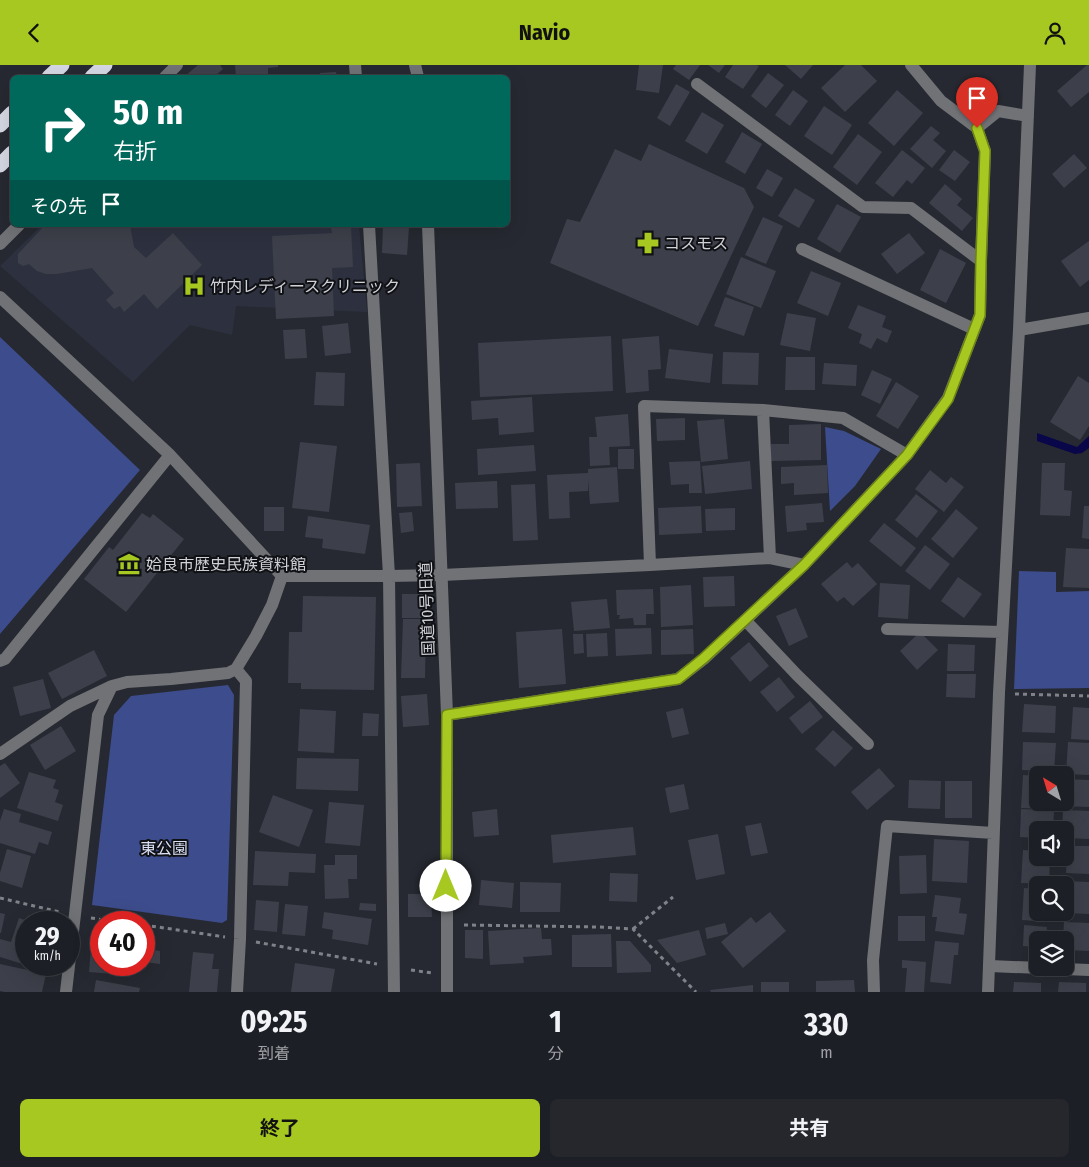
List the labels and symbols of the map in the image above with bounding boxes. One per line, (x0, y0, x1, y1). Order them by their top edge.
pin (956, 77, 998, 128)
pharmacy icon: コスモス (635, 230, 661, 256)
place label: コスモス (664, 234, 728, 253)
hospital icon: 竹内レディースクリニック (181, 273, 207, 299)
place label: 竹内レディースクリニック (210, 277, 400, 296)
museum icon: 姶良市歴史民族資料館 (116, 551, 142, 577)
place label: 姶良市歴史民族資料館 (146, 555, 306, 574)
street label: 国道10号旧道 (416, 561, 438, 657)
north arrow (1029, 766, 1074, 811)
park label: 東公園 (140, 839, 188, 858)
position arrow (419, 859, 471, 911)
speed limit sign: 40 (90, 911, 155, 976)

